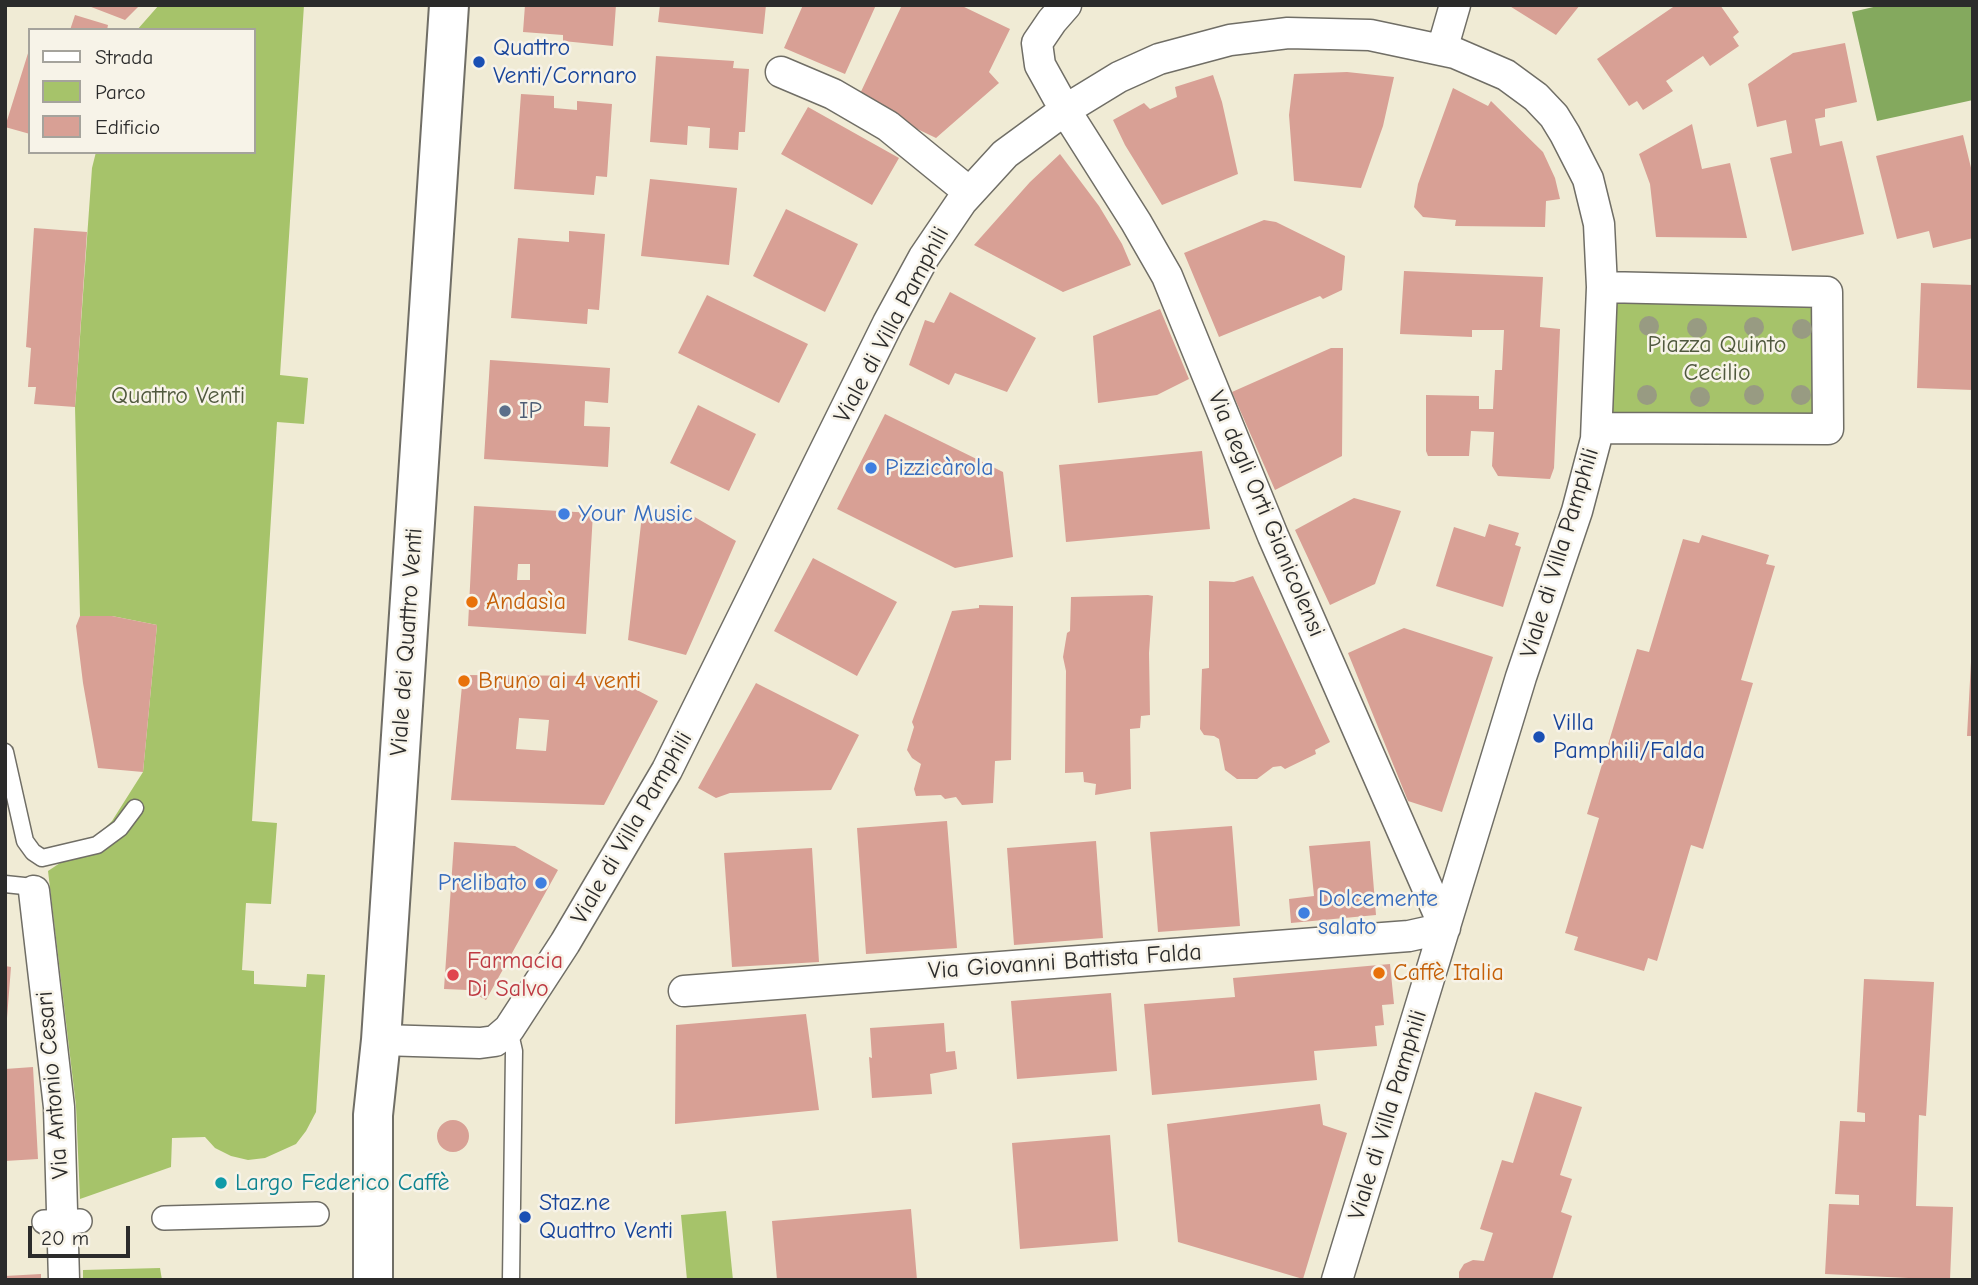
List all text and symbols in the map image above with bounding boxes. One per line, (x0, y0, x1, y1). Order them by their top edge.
legend (28, 28, 256, 154)
place label: Quattro Venti/Cornaro (493, 34, 637, 90)
text: Strada (95, 45, 153, 69)
marker: Quattro Venti/Cornaro (471, 54, 487, 70)
text: Parco (95, 80, 146, 104)
text: Edificio (95, 115, 160, 139)
street label: Viale di Villa Pamphili (828, 222, 956, 428)
park label: Piazza Quinto Cecilio (1648, 331, 1786, 387)
park label: Quattro Venti (111, 382, 245, 410)
street label: Via degli Orti Gianicolensi (1201, 387, 1331, 641)
place label: IP (519, 397, 542, 425)
marker: IP (497, 403, 513, 419)
street label: Viale di Villa Pamphili (1514, 445, 1606, 661)
place label: Pizzicàrola (885, 454, 994, 482)
marker: Pizzicàrola (863, 460, 879, 476)
place label: Your Music (578, 500, 693, 528)
marker: Your Music (556, 506, 572, 522)
street label: Viale dei Quattro Venti (385, 527, 429, 757)
place label: Andasìa (486, 588, 566, 616)
marker: Andasìa (464, 594, 480, 610)
place label: Bruno ai 4 venti (478, 667, 641, 695)
marker: Bruno ai 4 venti (456, 673, 472, 689)
place label: Villa Pamphili/Falda (1553, 709, 1705, 765)
street label: Viale di Villa Pamphili (565, 726, 699, 930)
marker: Villa Pamphili/Falda (1531, 729, 1547, 745)
place label: Prelibato (438, 869, 527, 897)
marker: Prelibato (533, 875, 549, 891)
place label: Dolcemente salato (1318, 885, 1438, 941)
marker: Dolcemente salato (1296, 905, 1312, 921)
street label: Via Giovanni Battista Falda (927, 938, 1203, 986)
place label: Farmacia Di Salvo (467, 947, 563, 1003)
place label: Caffè Italia (1393, 959, 1504, 987)
marker: Caffè Italia (1371, 965, 1387, 981)
marker: Farmacia Di Salvo (445, 967, 461, 983)
street label: Via Antonio Cesari (30, 990, 76, 1180)
street label: Viale di Villa Pamphili (1342, 1007, 1434, 1223)
place label: Largo Federico Caffè (235, 1169, 450, 1197)
marker: Largo Federico Caffè (213, 1175, 229, 1191)
place label: Staz.ne Quattro Venti (539, 1189, 673, 1245)
marker: Staz.ne Quattro Venti (517, 1209, 533, 1225)
scale bar (32, 1212, 133, 1256)
text: 20 m (41, 1226, 89, 1250)

